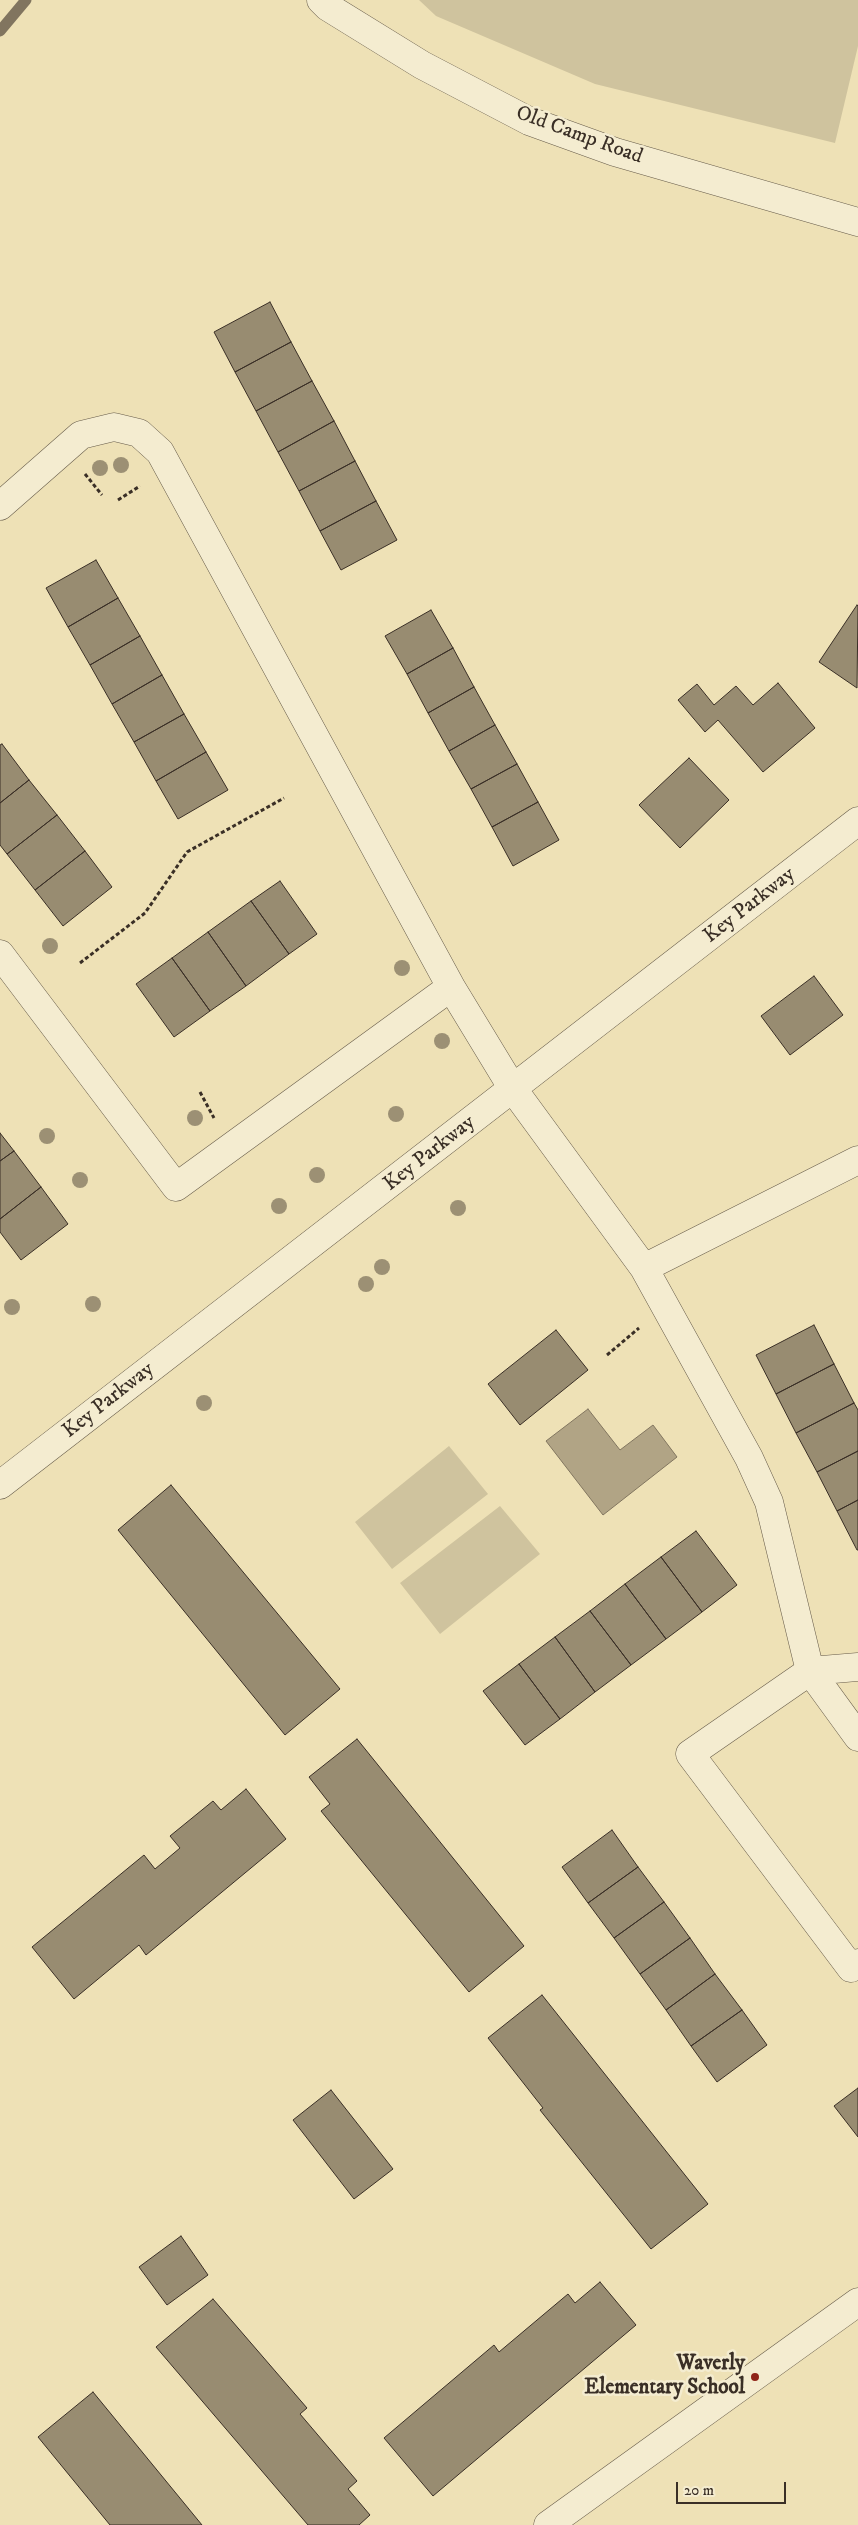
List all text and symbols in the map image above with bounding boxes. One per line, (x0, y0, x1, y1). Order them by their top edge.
street label: Old Camp Road (512, 101, 646, 171)
street label: Key Parkway (699, 862, 801, 950)
street label: Key Parkway (379, 1110, 481, 1198)
street label: Key Parkway (58, 1357, 160, 1445)
place label: Waverly Elementary School (584, 2352, 745, 2402)
marker: Waverly Elementary School (749, 2371, 761, 2383)
scale bar (678, 2472, 788, 2504)
text: 20 m (684, 2481, 714, 2500)

